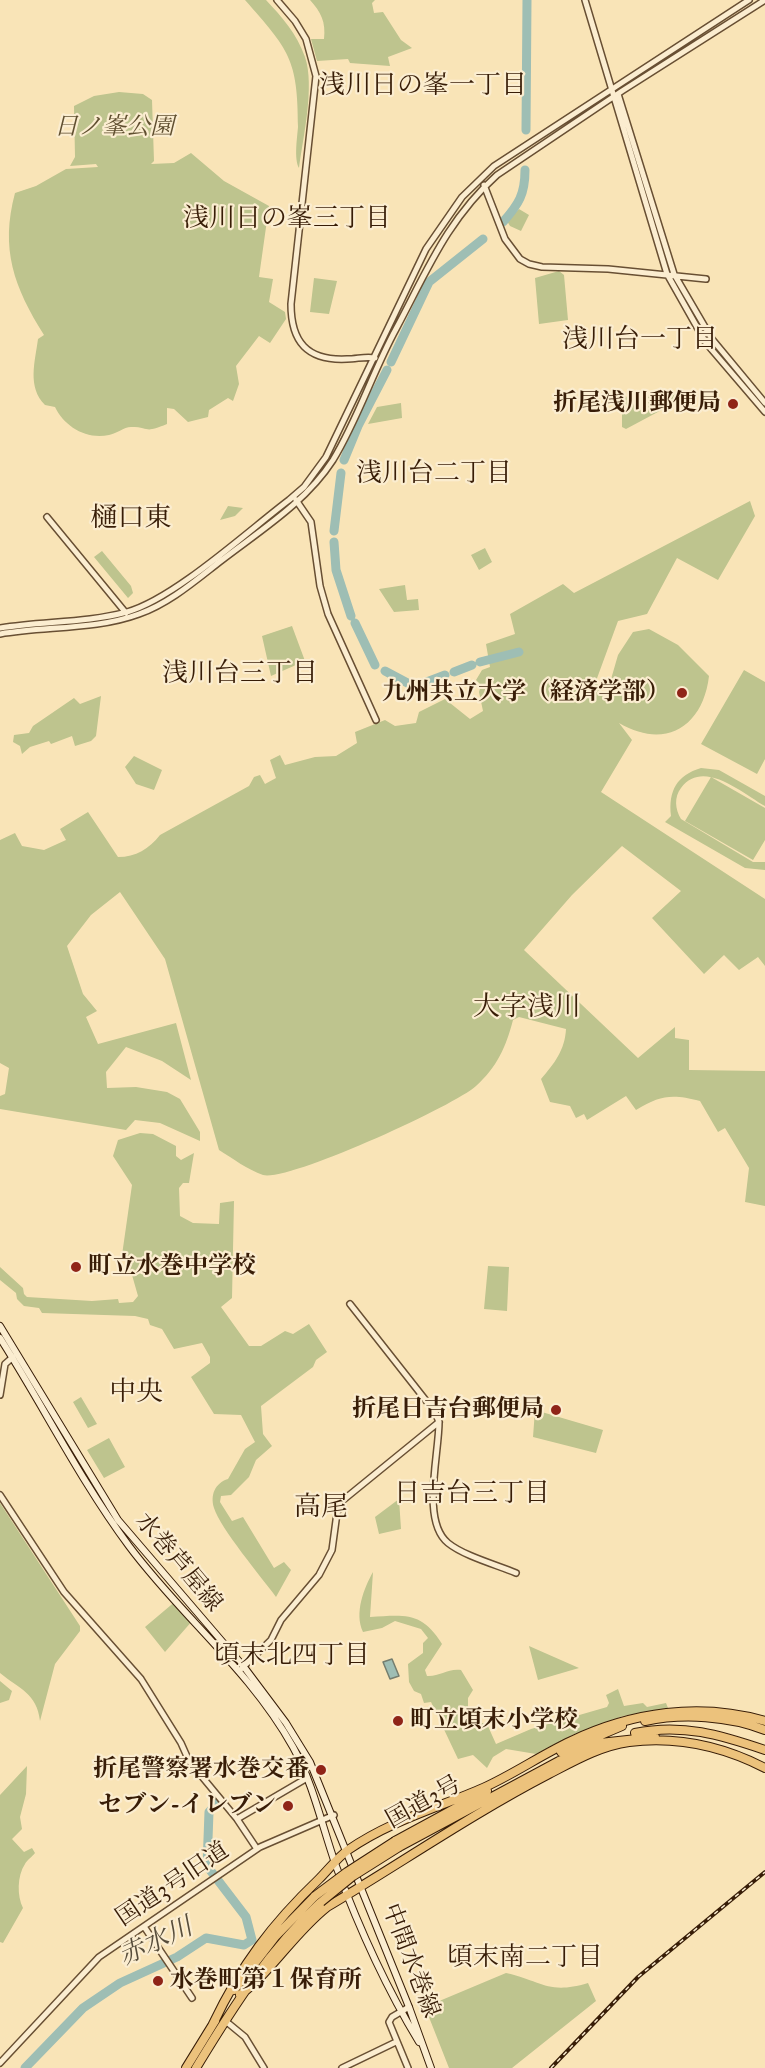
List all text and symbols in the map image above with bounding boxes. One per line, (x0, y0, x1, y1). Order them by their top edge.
district label: 浅川日の峯一丁目 (319, 71, 527, 103)
park label: 日ノ峯公園 (54, 114, 174, 142)
district label: 浅川日の峯三丁目 (183, 204, 391, 236)
district label: 浅川台一丁目 (562, 325, 718, 357)
place label: 折尾浅川郵便局 (553, 390, 721, 418)
marker: 折尾浅川郵便局 (726, 397, 740, 411)
district label: 浅川台二丁目 (356, 459, 512, 491)
district label: 樋口東 (91, 503, 171, 535)
district label: 浅川台三丁目 (162, 659, 318, 691)
place label: 九州共立大学（経済学部） (382, 679, 670, 707)
marker: 九州共立大学（経済学部） (675, 686, 689, 700)
district label: 大字浅川 (473, 992, 581, 1024)
place label: 町立水巻中学校 (88, 1253, 256, 1281)
marker: 町立水巻中学校 (69, 1260, 83, 1274)
district label: 中央 (109, 1377, 163, 1409)
place label: 折尾日吉台郵便局 (352, 1396, 544, 1424)
marker: 折尾日吉台郵便局 (549, 1403, 563, 1417)
district label: 日吉台三丁目 (394, 1479, 550, 1511)
district label: 高尾 (294, 1492, 348, 1524)
street label: 水巻芦屋線 (128, 1508, 228, 1618)
district label: 頃末北四丁目 (214, 1641, 370, 1673)
place label: 町立頃末小学校 (410, 1707, 578, 1735)
marker: 町立頃末小学校 (391, 1714, 405, 1728)
place label: 折尾警察署水巻交番 (93, 1756, 309, 1784)
marker: 折尾警察署水巻交番 (314, 1763, 328, 1777)
street label: 国道3号 (381, 1771, 467, 1835)
place label: セブン-イレブン (98, 1792, 276, 1820)
marker: セブン-イレブン (281, 1799, 295, 1813)
street label: 国道3号旧道 (111, 1837, 235, 1933)
street label: 中間水巻線 (375, 1900, 445, 2022)
water label: 赤水川 (114, 1912, 198, 1974)
district label: 頃末南二丁目 (447, 1943, 603, 1975)
place label: 水巻町第１保育所 (170, 1967, 362, 1995)
marker: 水巻町第１保育所 (151, 1974, 165, 1988)

